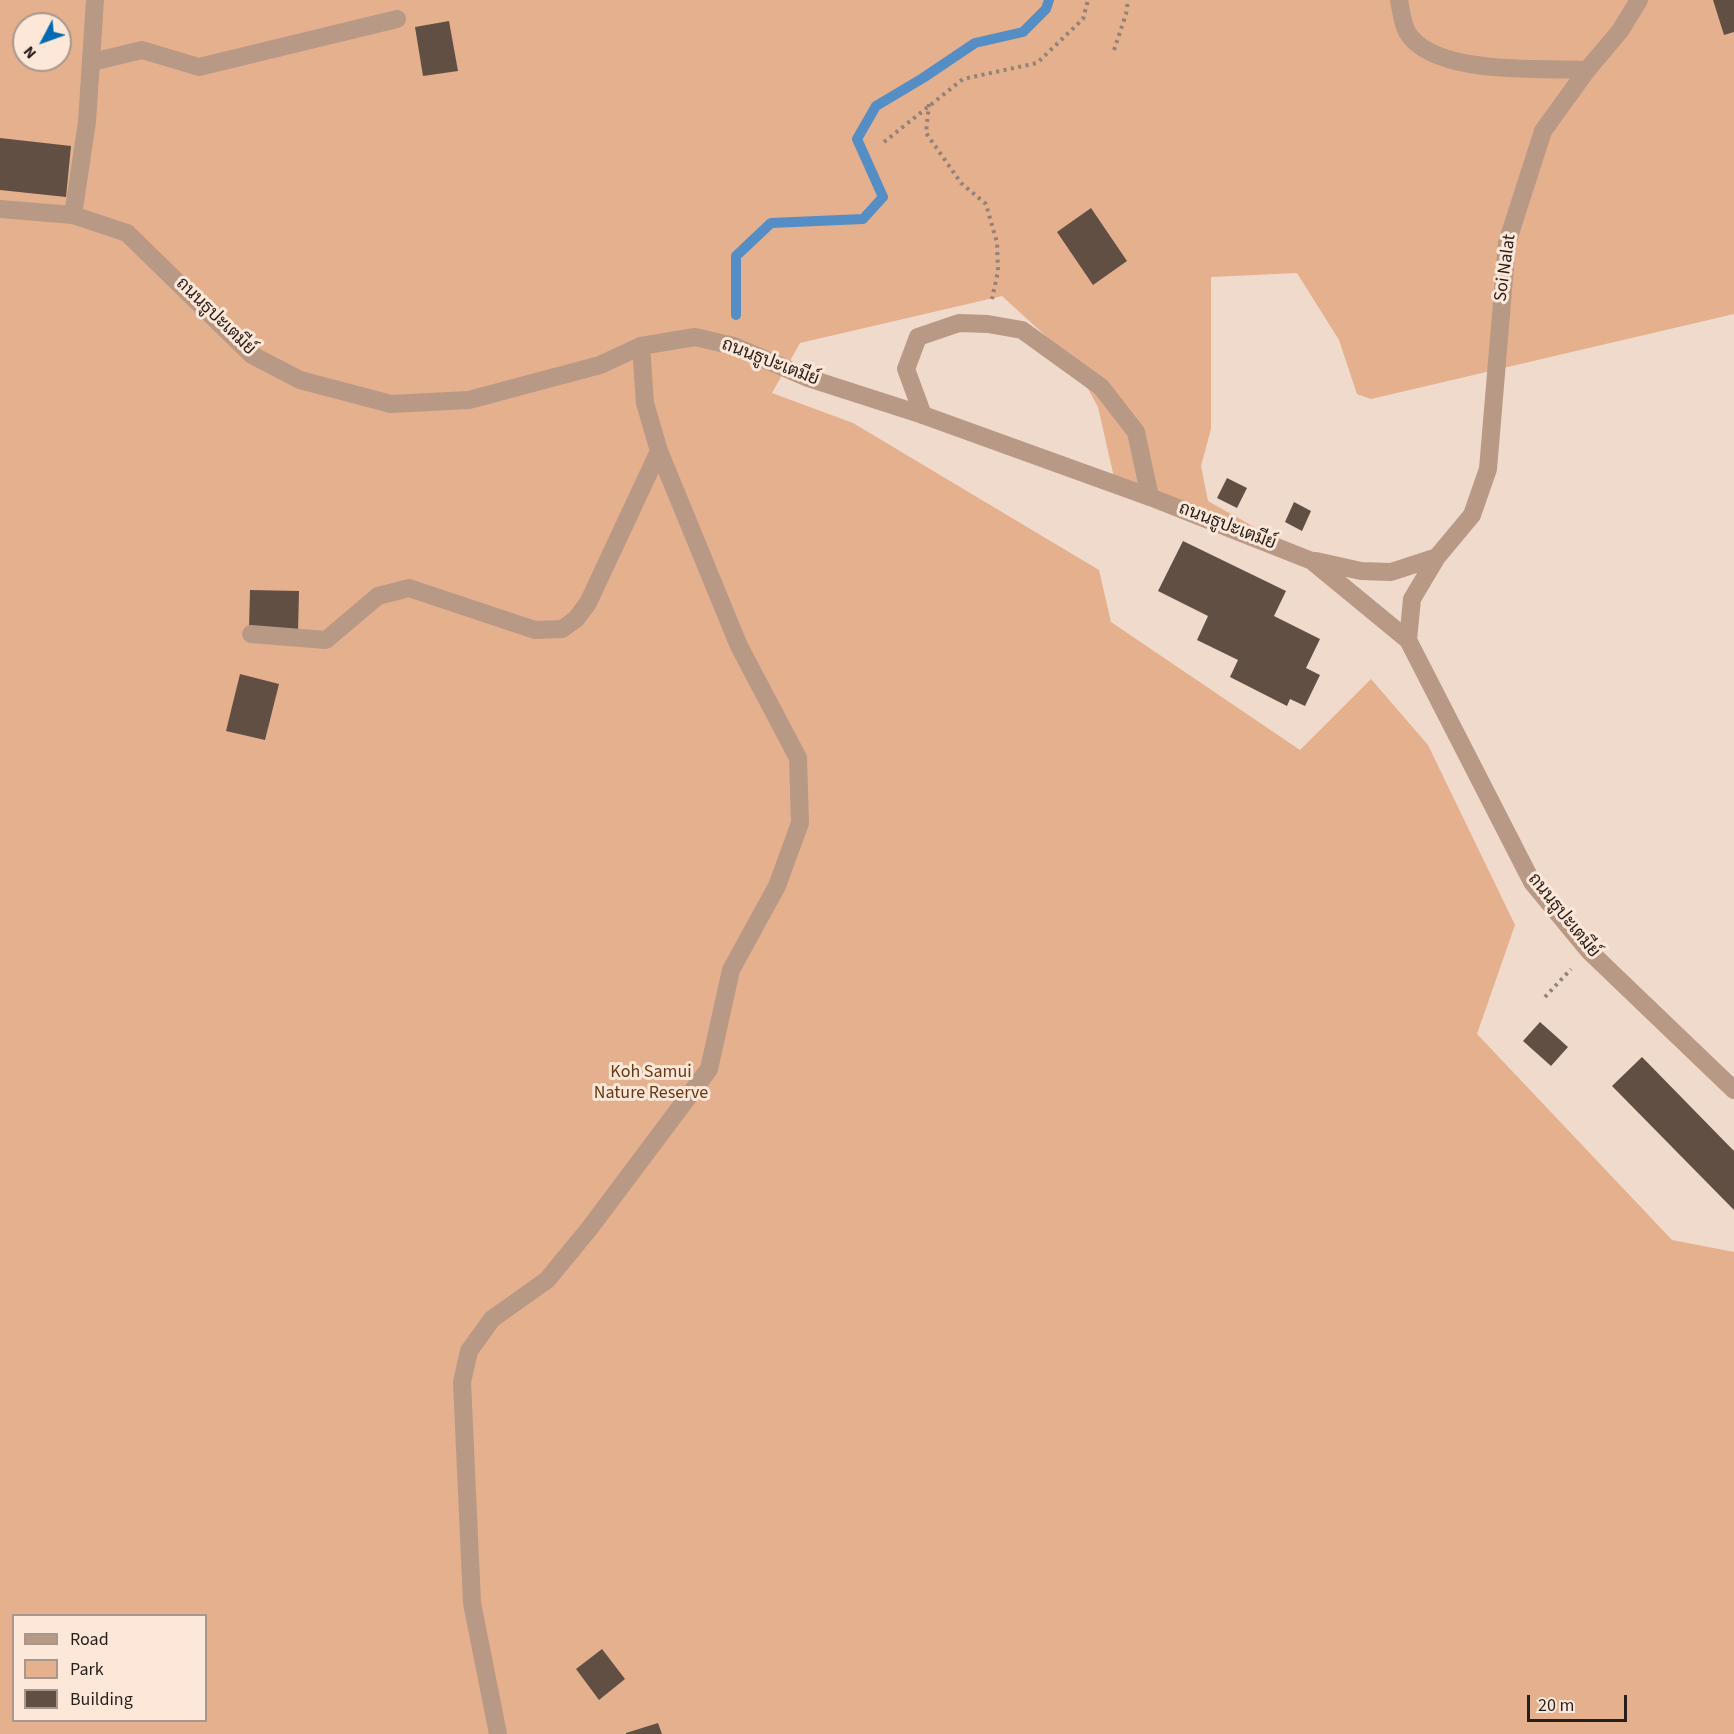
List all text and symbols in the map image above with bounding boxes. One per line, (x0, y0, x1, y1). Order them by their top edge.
north arrow (12, 12, 72, 72)
text: N (18, 41, 42, 64)
street label: Soi Nalat (1491, 233, 1521, 303)
street label: ถนนธูปะเตมีย์ (171, 274, 259, 360)
street label: ถนนธูปะเตมีย์ (718, 335, 822, 391)
street label: ถนนธูปะเตมีย์ (1175, 499, 1279, 555)
street label: ถนนธูปะเตมีย์ (1522, 869, 1604, 963)
park label: Koh Samui Nature Reserve (594, 1062, 708, 1104)
legend (12, 1614, 207, 1722)
text: Road (70, 1627, 109, 1652)
text: Park (70, 1657, 104, 1682)
scale bar (1530, 1683, 1630, 1721)
text: Building (70, 1687, 133, 1712)
text: 20 m (1538, 1693, 1574, 1718)

